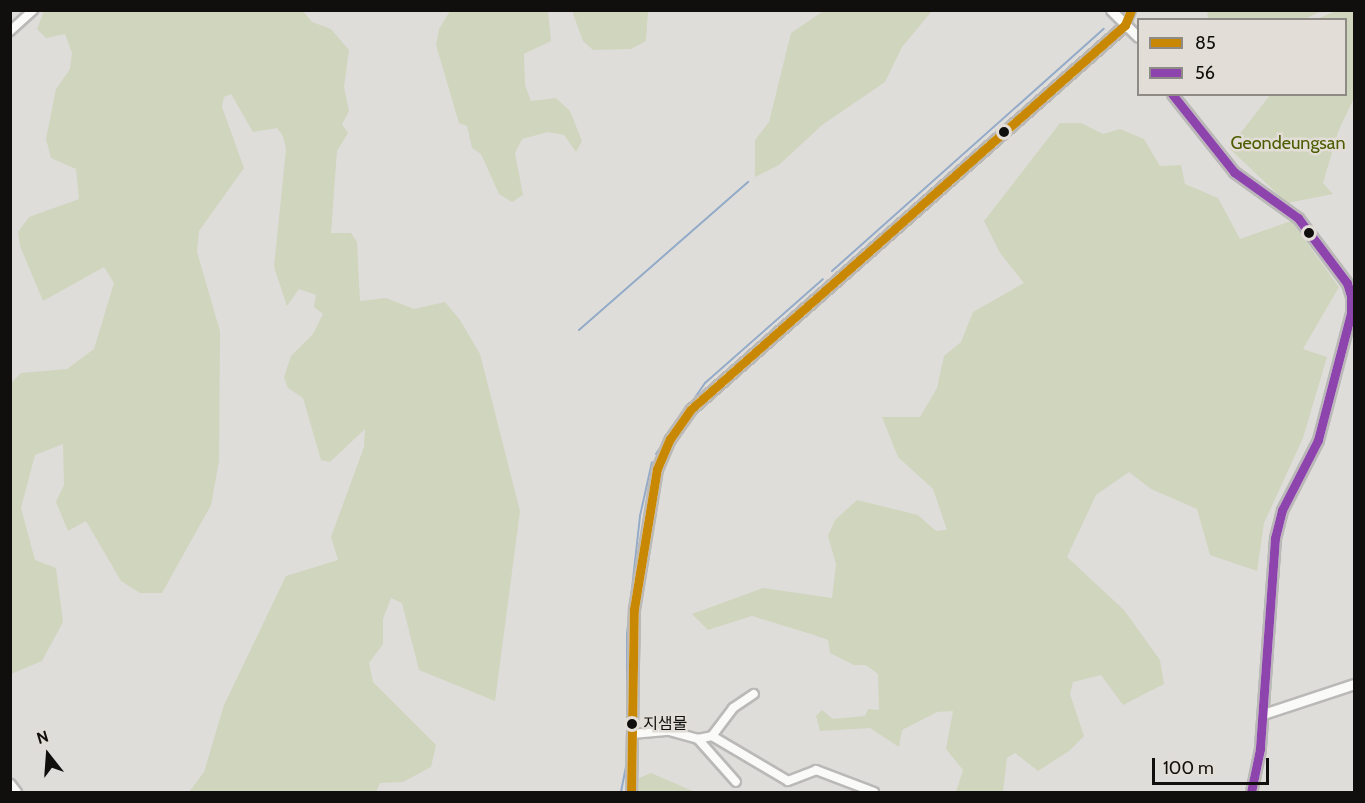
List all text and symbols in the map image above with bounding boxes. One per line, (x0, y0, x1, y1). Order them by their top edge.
legend (1137, 18, 1347, 96)
text: 85 (1195, 32, 1216, 54)
text: 56 (1195, 62, 1215, 84)
unlabelled marker (998, 126, 1010, 138)
park label: Geondeungsan (1230, 132, 1346, 154)
unlabelled marker (1303, 227, 1315, 239)
place label: 지샘물 (643, 714, 687, 734)
marker: 지샘물 (626, 718, 638, 730)
north arrow (18, 725, 78, 785)
text: N (34, 727, 51, 748)
scale bar (1155, 746, 1272, 784)
text: 100 m (1163, 757, 1214, 779)

